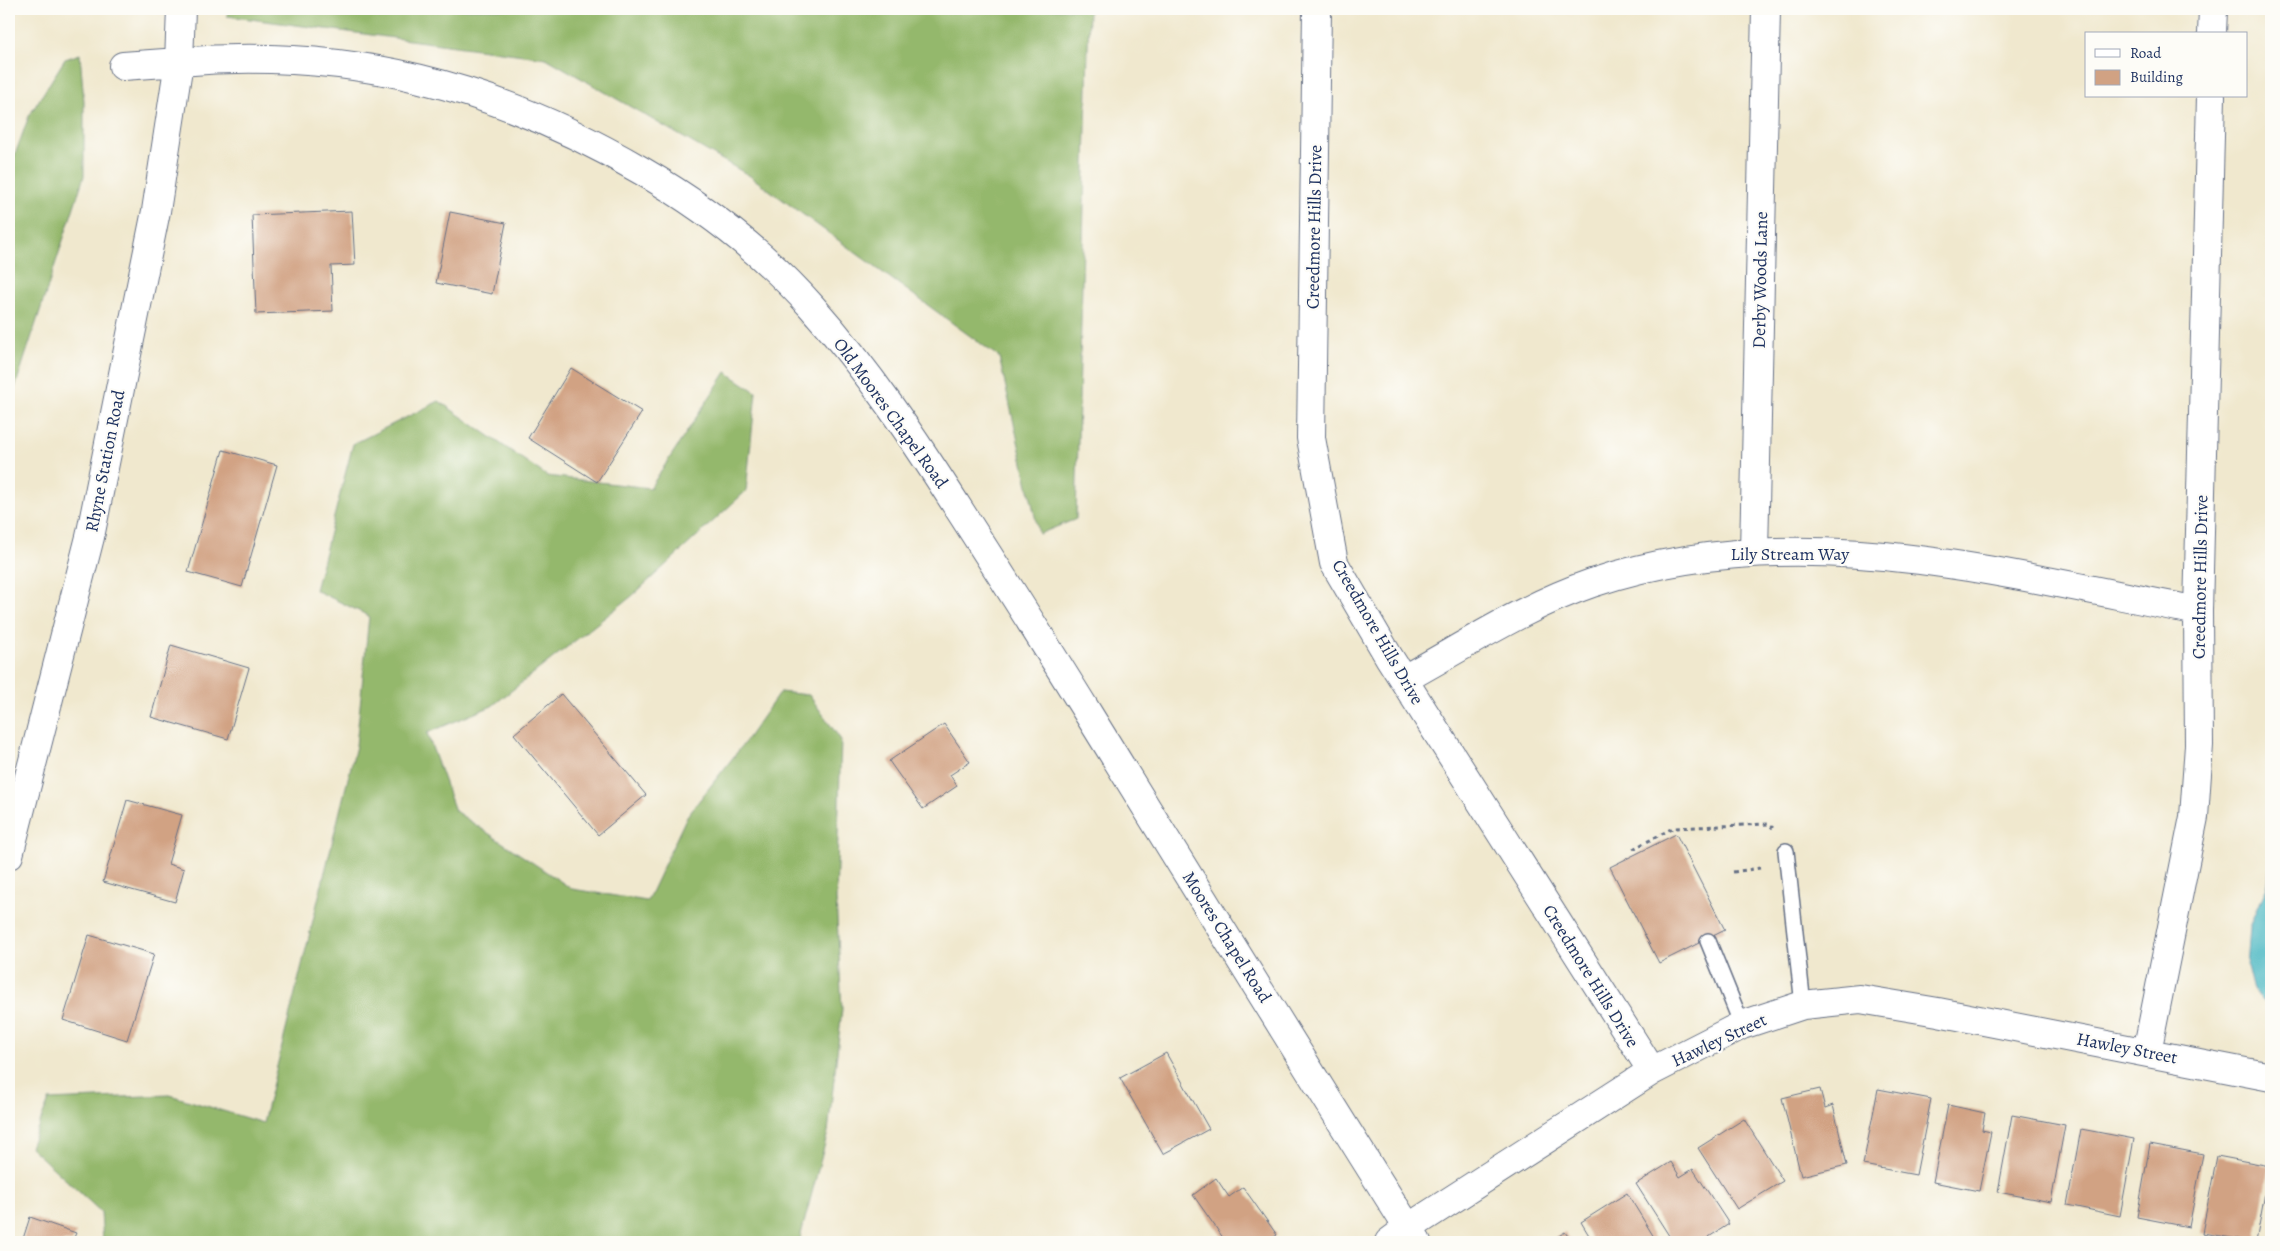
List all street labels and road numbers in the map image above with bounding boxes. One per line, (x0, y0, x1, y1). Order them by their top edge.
street label: Creedmore Hills Drive (1301, 145, 1327, 309)
street label: Derby Woods Lane (1747, 211, 1773, 349)
street label: Old Moores Chapel Road (828, 333, 954, 493)
street label: Rhyne Station Road (79, 388, 131, 534)
street label: Creedmore Hills Drive (2187, 495, 2213, 659)
street label: Lily Stream Way (1731, 542, 1850, 566)
street label: Creedmore Hills Drive (1327, 555, 1429, 709)
street label: Moores Chapel Road (1177, 867, 1277, 1008)
street label: Creedmore Hills Drive (1537, 900, 1645, 1052)
street label: Hawley Street (1668, 1007, 1770, 1072)
street label: Hawley Street (2075, 1026, 2180, 1070)

